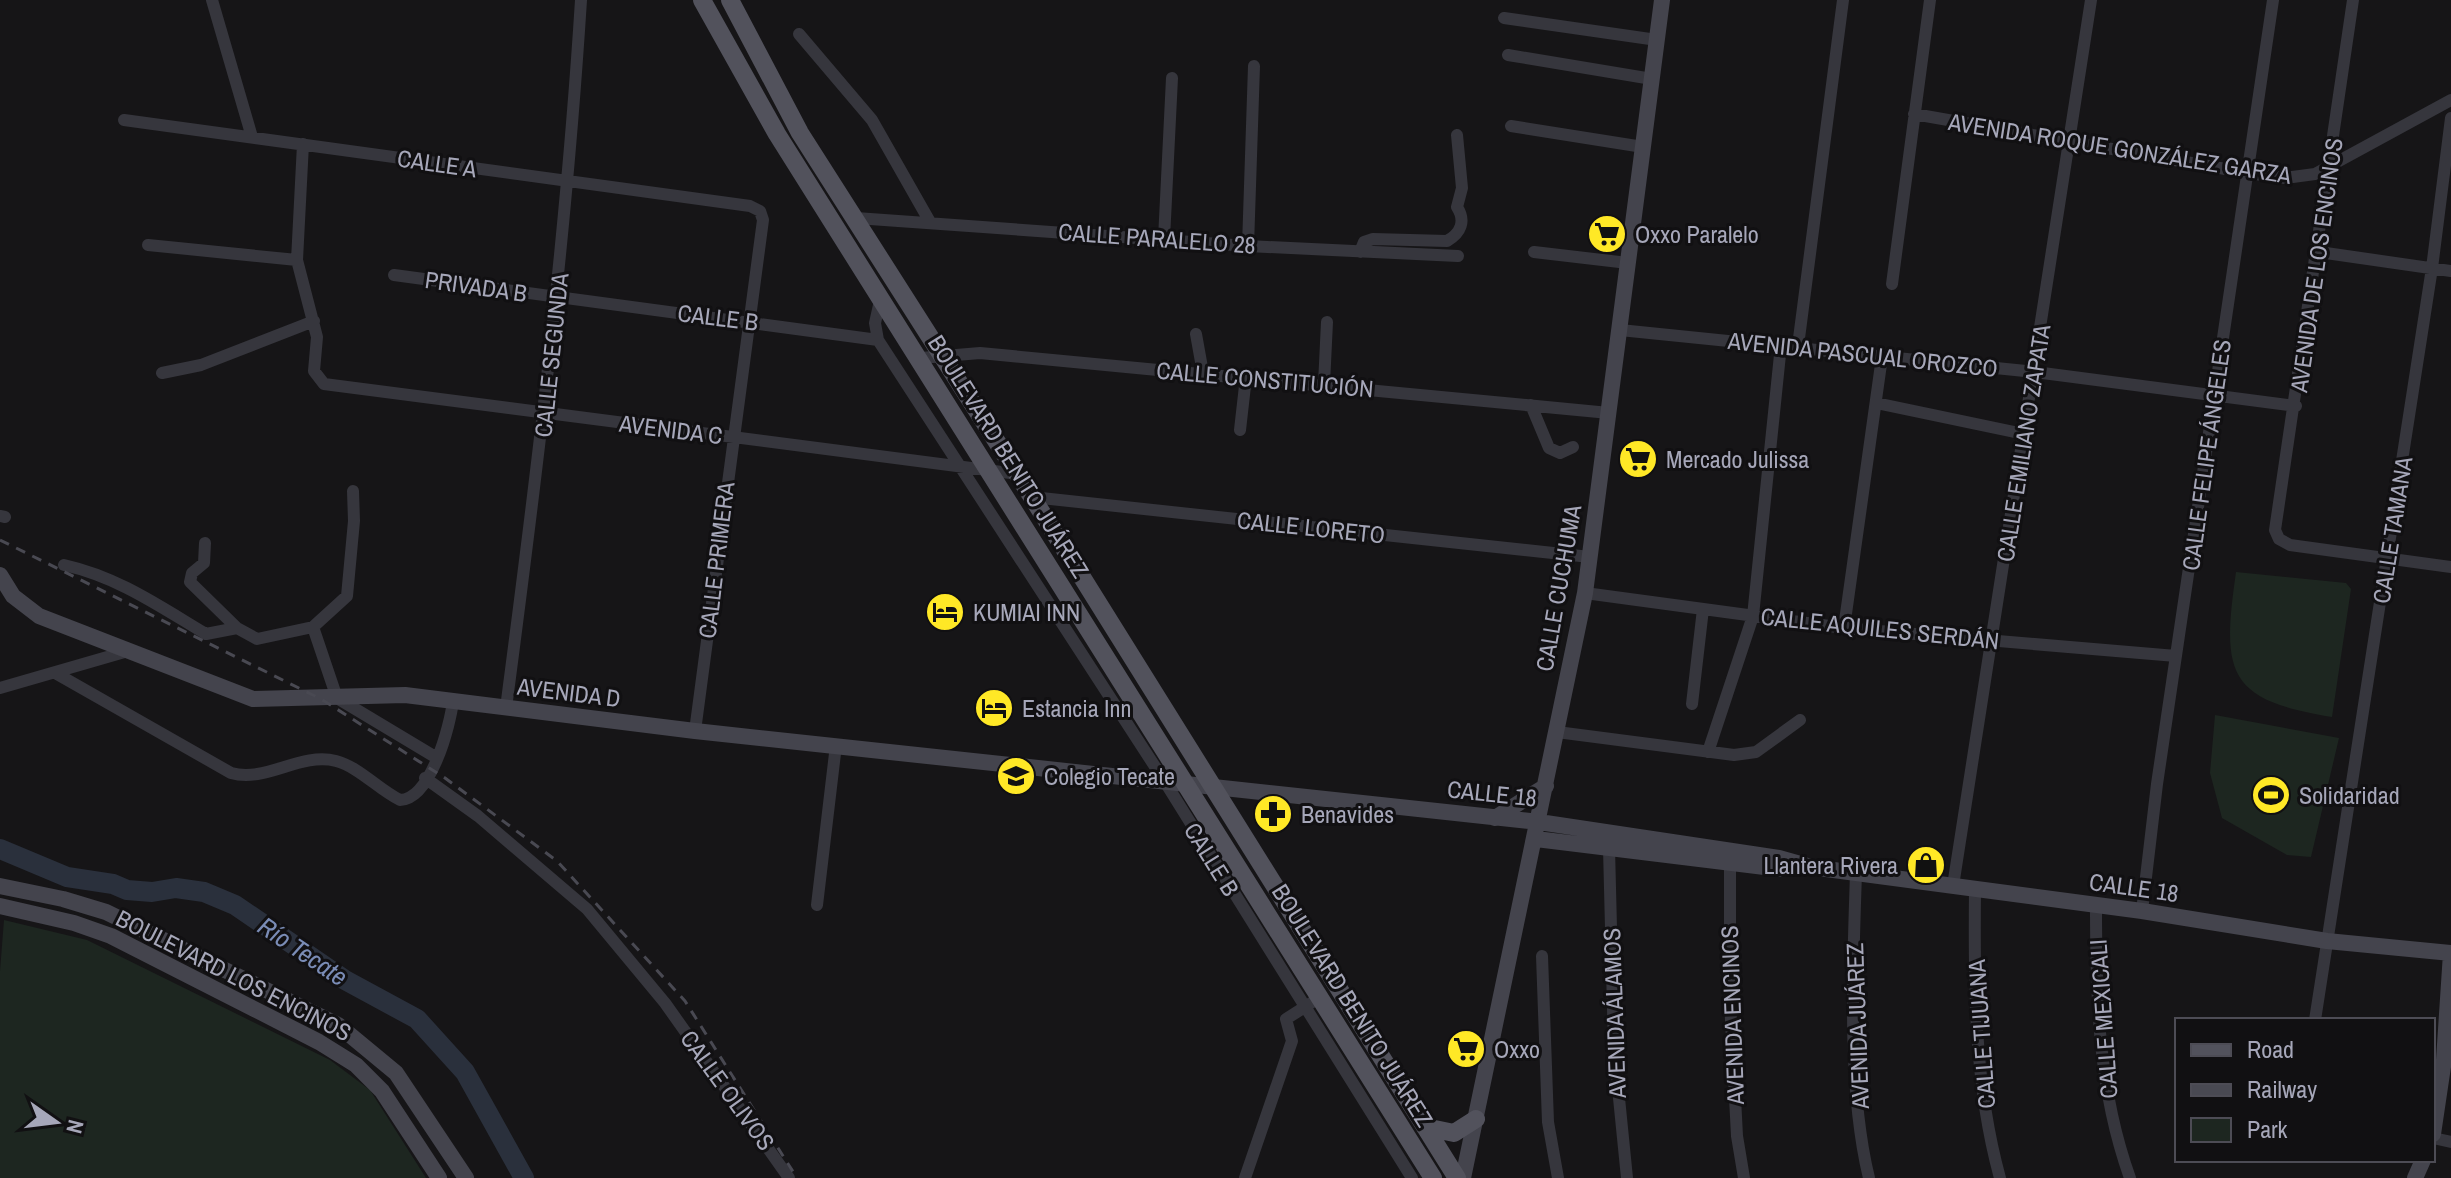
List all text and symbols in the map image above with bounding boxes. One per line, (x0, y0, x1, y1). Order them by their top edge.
street label: AVENIDA ROQUE GONZÁLEZ GARZA (1945, 105, 2294, 191)
street label: AVENIDA DE LOS ENCINOS (2282, 136, 2350, 395)
street label: CALLE A (395, 142, 480, 185)
supermarket icon: Oxxo Paralelo (1586, 213, 1628, 255)
street label: CALLE PARALELO 28 (1057, 215, 1257, 261)
place label: Oxxo Paralelo (1635, 218, 1759, 250)
street label: PRIVADA B (423, 263, 529, 309)
street label: CALLE SEGUNDA (526, 270, 576, 439)
street label: CALLE B (676, 296, 760, 338)
street label: CALLE EMILIANO ZAPATA (1988, 321, 2058, 564)
street label: AVENIDA PASCUAL OROZCO (1726, 324, 1999, 384)
street label: BOULEVARD BENITO JUÁREZ (921, 329, 1097, 583)
street label: CALLE FELIPE ÁNGELES (2174, 337, 2238, 573)
street label: CALLE CONSTITUCIÓN (1155, 354, 1375, 404)
street label: AVENIDA C (617, 407, 724, 451)
supermarket icon: Mercado Julissa (1617, 438, 1659, 480)
place label: Mercado Julissa (1666, 443, 1809, 475)
street label: CALLE TAMANA (2365, 454, 2420, 606)
street label: CALLE PRIMERA (691, 479, 742, 640)
street label: CALLE CUCHUMA (1528, 501, 1589, 674)
street label: CALLE LORETO (1236, 503, 1386, 551)
hotel icon: KUMIAI INN (924, 591, 966, 633)
place label: KUMIAI INN (973, 596, 1080, 628)
street label: CALLE AQUILES SERDÁN (1759, 600, 2001, 656)
street label: AVENIDA D (515, 670, 622, 714)
hotel icon: Estancia Inn (973, 687, 1015, 729)
place label: Estancia Inn (1022, 692, 1131, 724)
school or university icon: Colegio Tecate (995, 755, 1037, 797)
place label: Colegio Tecate (1044, 760, 1175, 792)
street label: CALLE 18 (1446, 772, 1538, 814)
sports icon: Solidaridad (2250, 774, 2292, 816)
place label: Solidaridad (2299, 779, 2400, 811)
pharmacy icon: Benavides (1252, 793, 1294, 835)
place label: Benavides (1301, 798, 1394, 830)
street label: CALLE B (1177, 816, 1247, 902)
shop icon: Llantera Rivera (1905, 844, 1947, 886)
place label: Llantera Rivera (1763, 849, 1898, 881)
street label: CALLE 18 (2087, 865, 2181, 909)
street label: BOULEVARD BENITO JUÁREZ (1265, 878, 1441, 1132)
street label: BOULEVARD LOS ENCINOS (111, 902, 357, 1048)
water label: Río Tecate (251, 908, 355, 994)
street label: AVENIDA ENCINOS (1713, 925, 1751, 1106)
street label: AVENIDA ÁLAMOS (1595, 927, 1633, 1100)
street label: CALLE MEXICALI (2081, 938, 2125, 1100)
street label: AVENIDA JUÁREZ (1838, 943, 1876, 1110)
street label: CALLE TIJUANA (1960, 957, 2002, 1110)
legend (2175, 1018, 2435, 1162)
street label: CALLE OLIVOS (674, 1024, 782, 1156)
supermarket icon: Oxxo (1445, 1028, 1487, 1070)
place label: Oxxo (1494, 1033, 1540, 1065)
text: Road (2247, 1033, 2294, 1065)
text: Railway (2247, 1073, 2317, 1105)
north arrow (16, 1082, 96, 1162)
text: Park (2247, 1113, 2288, 1145)
text: N (59, 1117, 92, 1137)

